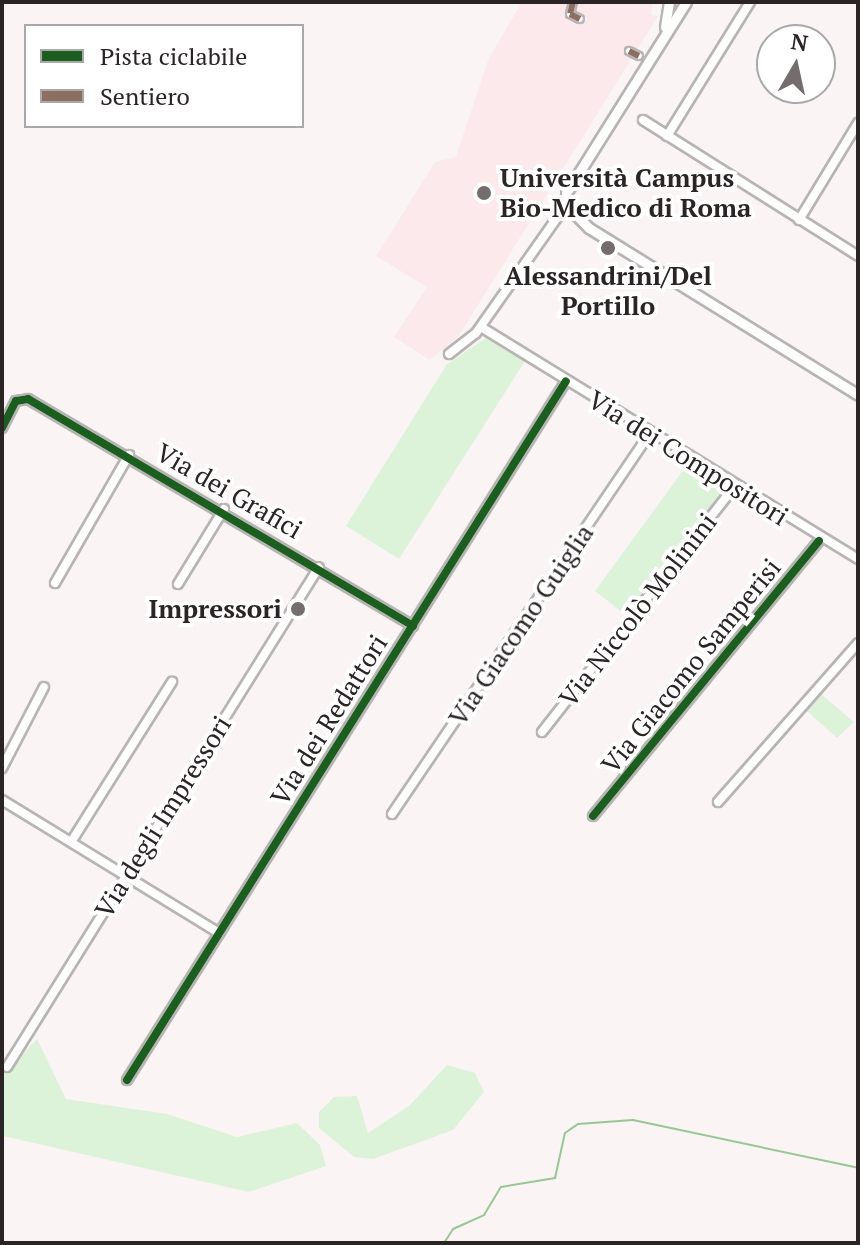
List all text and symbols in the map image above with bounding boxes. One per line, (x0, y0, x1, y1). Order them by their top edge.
legend (24, 24, 304, 128)
north arrow (756, 24, 836, 104)
text: N (789, 26, 810, 57)
text: Pista ciclabile (100, 40, 247, 72)
text: Sentiero (100, 80, 190, 112)
place label: Università Campus Bio-Medico di Roma (500, 162, 751, 224)
marker: Università Campus Bio-Medico di Roma (475, 184, 493, 202)
marker: Alessandrini/Del Portillo (599, 239, 617, 257)
place label: Alessandrini/Del Portillo (504, 260, 712, 322)
street label: Via dei Compositori (582, 384, 794, 532)
street label: Via dei Grafici (151, 437, 307, 545)
street label: Via Niccolò Molinini (553, 507, 723, 713)
street label: Via Giacomo Guiglia (442, 518, 600, 732)
street label: Via Giacomo Samperisi (595, 552, 787, 780)
place label: Impressori (149, 593, 282, 625)
marker: Impressori (289, 600, 307, 618)
street label: Via dei Redattori (264, 629, 394, 811)
street label: Via degli Impressori (88, 710, 238, 924)

